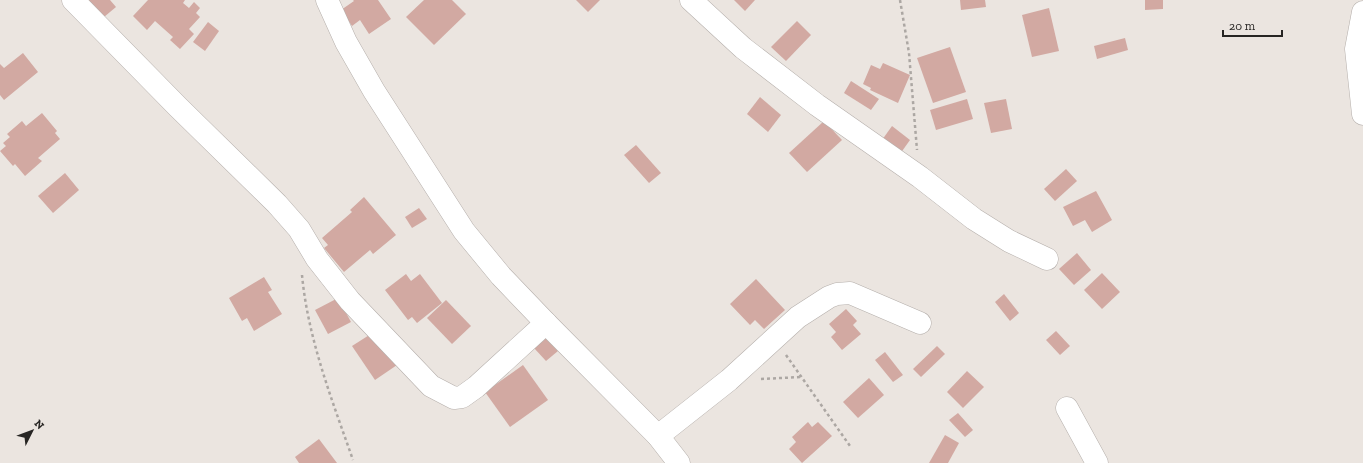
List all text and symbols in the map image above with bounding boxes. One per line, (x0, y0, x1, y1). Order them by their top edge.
scale bar (1223, 12, 1282, 38)
text: 20 m (1229, 19, 1256, 33)
north arrow (12, 411, 52, 451)
text: N (31, 417, 47, 433)

